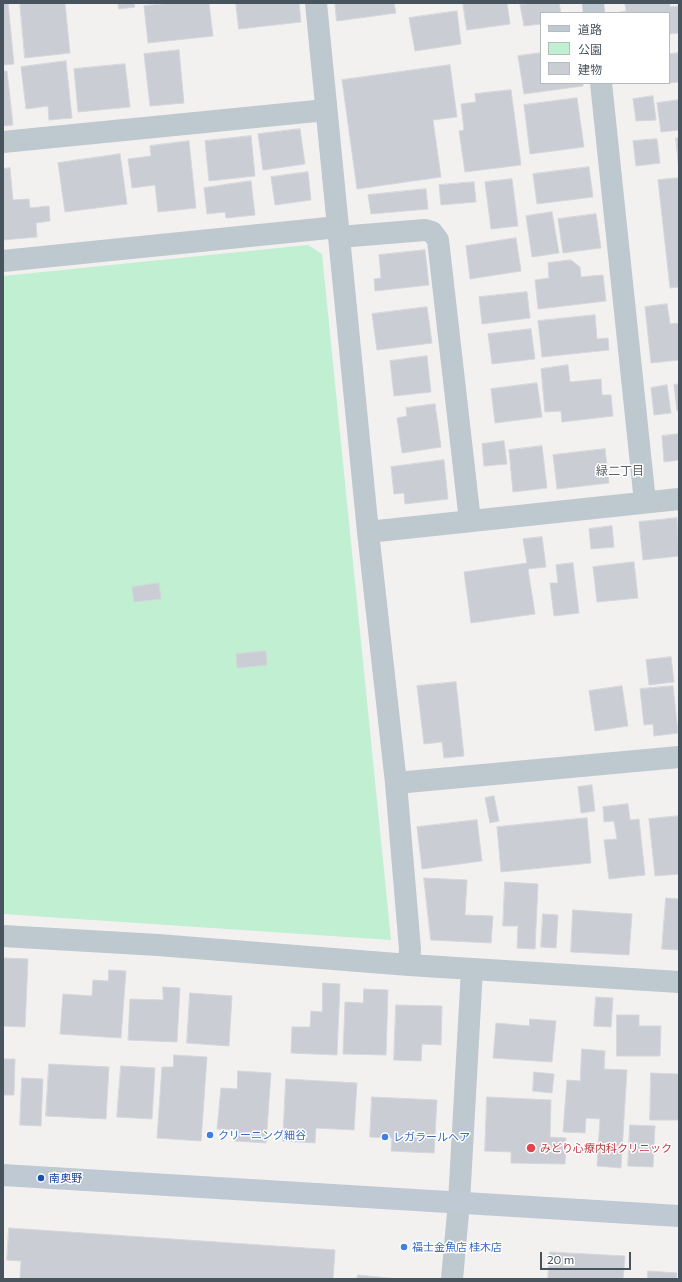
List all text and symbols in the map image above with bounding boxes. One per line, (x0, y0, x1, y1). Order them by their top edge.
legend (540, 12, 670, 84)
text: 道路 (578, 22, 602, 36)
text: 公園 (578, 42, 602, 56)
text: 建物 (578, 62, 602, 76)
district label: 緑二丁目 (596, 464, 644, 478)
place label: クリーニング細谷 (218, 1128, 306, 1142)
marker: クリーニング細谷 (205, 1130, 215, 1140)
place label: レガラールヘア (393, 1130, 470, 1144)
marker: レガラールヘア (380, 1132, 390, 1142)
place label: みどり心療内科クリニック (540, 1141, 672, 1155)
marker: みどり心療内科クリニック (525, 1142, 537, 1154)
place label: 南奥野 (49, 1171, 82, 1185)
marker: 南奥野 (36, 1173, 46, 1183)
place label: 福士金魚店 桂木店 (412, 1240, 502, 1254)
marker: 福士金魚店 桂木店 (399, 1242, 409, 1252)
scale bar (542, 1244, 633, 1270)
text: 20 m (547, 1252, 574, 1266)

